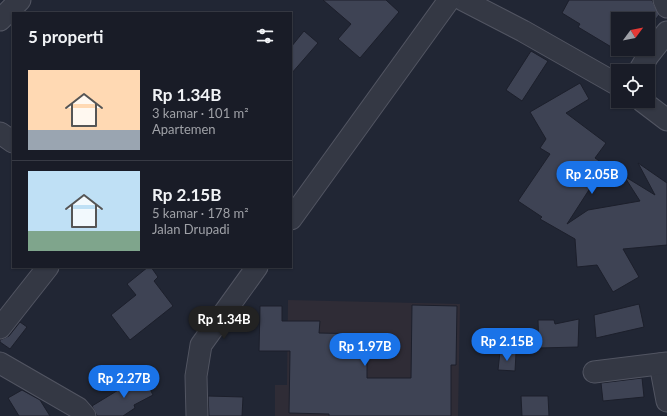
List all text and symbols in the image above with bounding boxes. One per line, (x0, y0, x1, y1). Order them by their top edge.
north arrow (611, 12, 655, 56)
map controls (611, 12, 655, 108)
icon: filters (254, 25, 276, 47)
text: 5 properti (28, 26, 104, 47)
button: locate (611, 64, 655, 108)
text: Rp 1.34B (152, 84, 221, 105)
icon: home (60, 86, 108, 134)
text: 3 kamar · 101 m² (152, 105, 249, 121)
text: Apartemen (152, 121, 216, 137)
pin: Rp 2.05B (551, 161, 633, 195)
text: Rp 2.05B (565, 166, 619, 182)
text: Rp 2.15B (152, 184, 221, 205)
icon: home (60, 187, 108, 235)
text: 5 kamar · 178 m² (152, 205, 249, 221)
text: Jalan Drupadi (152, 221, 230, 237)
pin: Rp 1.34B (183, 306, 265, 340)
text: Rp 1.34B (197, 311, 251, 327)
pin: Rp 2.15B (466, 328, 548, 362)
pin: Rp 1.97B (324, 333, 406, 367)
text: Rp 2.15B (480, 333, 534, 349)
text: Rp 1.97B (338, 338, 392, 354)
pin: Rp 2.27B (83, 365, 165, 399)
text: Rp 2.27B (97, 370, 151, 386)

